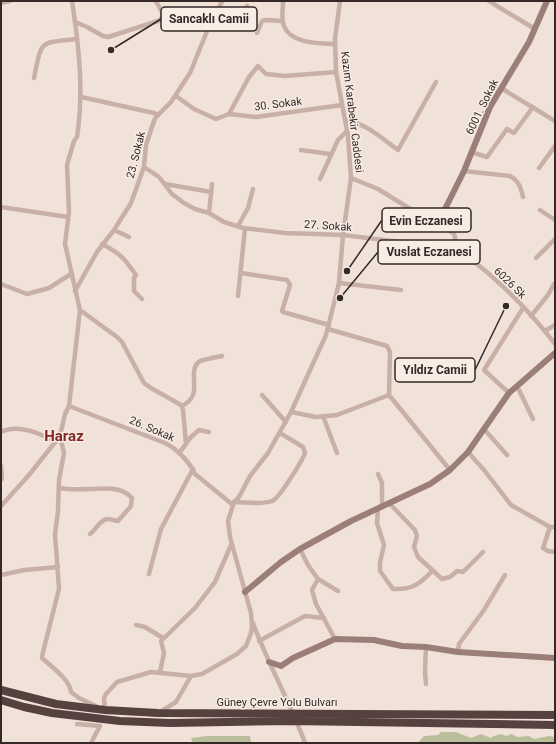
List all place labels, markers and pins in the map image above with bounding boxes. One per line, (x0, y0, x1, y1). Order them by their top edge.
callout: Sancaklı Camii (161, 7, 257, 31)
callout: Evin Eczanesi (382, 208, 471, 232)
callout: Vuslat Eczanesi (378, 240, 480, 264)
callout: Yıldız Camii (395, 358, 475, 382)

